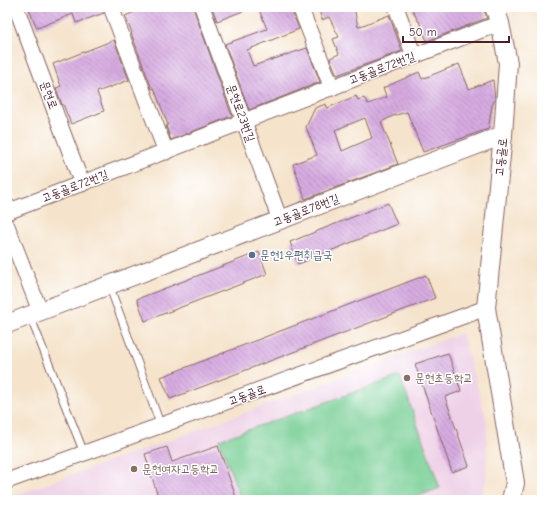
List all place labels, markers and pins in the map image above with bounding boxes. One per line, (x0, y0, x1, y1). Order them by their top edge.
place label: 문현1우편취급국 (260, 248, 332, 262)
marker: 문현1우편취급국 (247, 250, 257, 260)
place label: 문현초등학교 (415, 371, 473, 385)
marker: 문현초등학교 (402, 373, 412, 383)
place label: 문현여자고등학교 (142, 462, 219, 476)
marker: 문현여자고등학교 (129, 464, 139, 474)

